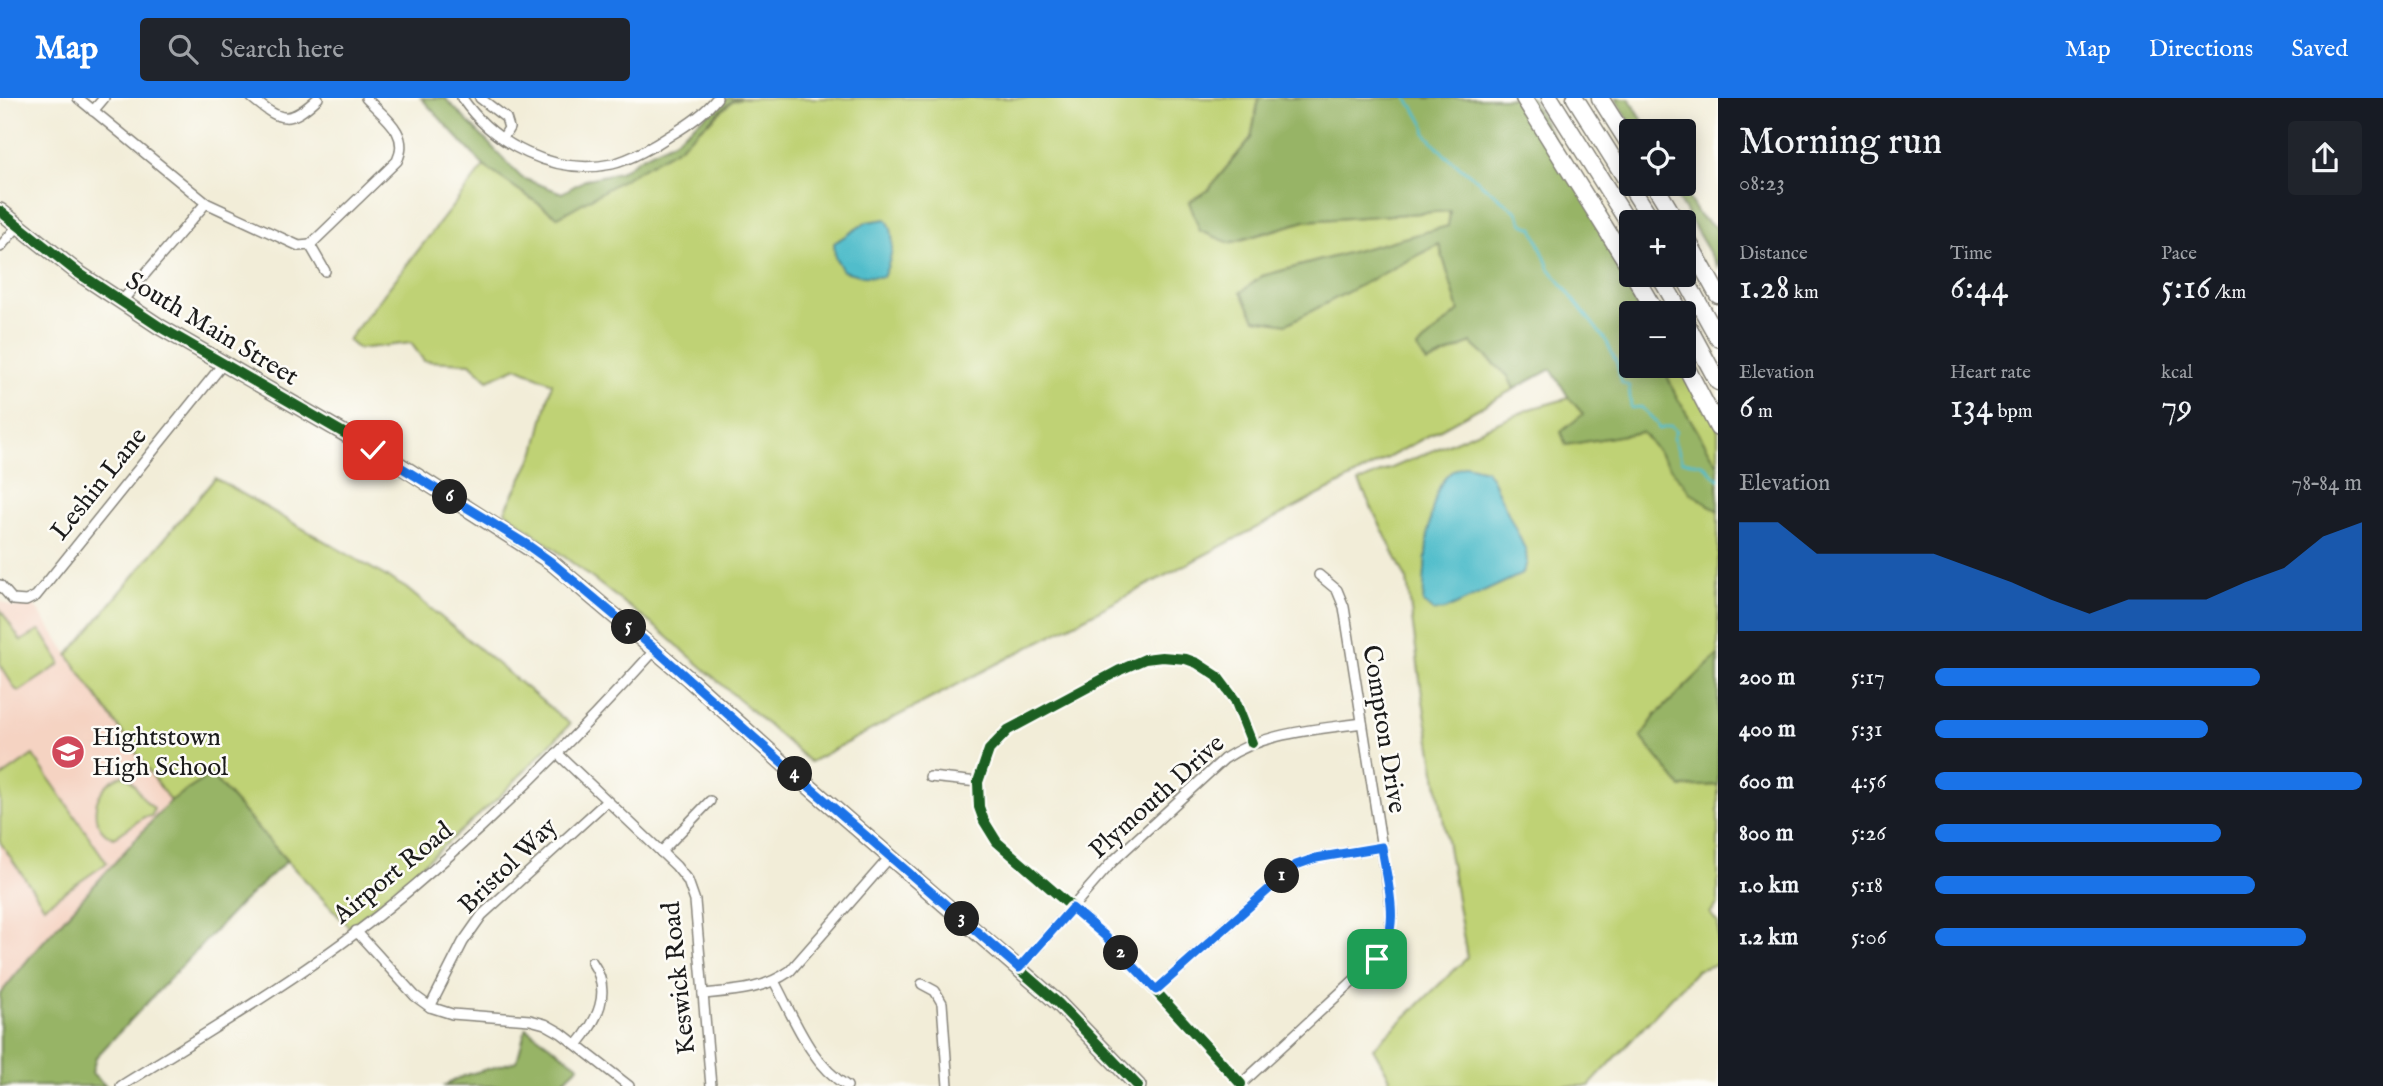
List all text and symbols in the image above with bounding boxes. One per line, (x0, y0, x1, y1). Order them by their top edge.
search box (140, 18, 630, 81)
text: Map (35, 28, 98, 70)
icon: search (164, 30, 202, 68)
text: Search here (220, 33, 344, 66)
text: Map (2065, 34, 2111, 65)
text: Directions (2149, 34, 2253, 65)
text: Saved (2291, 34, 2348, 65)
map controls (1619, 119, 1696, 378)
button: locate (1619, 119, 1696, 196)
text: Morning run (1739, 119, 1942, 167)
button: share (2288, 121, 2362, 195)
text: 08:23 (1739, 169, 1785, 198)
button: + (1619, 210, 1696, 287)
text: Distance (1739, 242, 1808, 266)
text: Time (1950, 242, 1992, 266)
text: Pace (2161, 242, 2197, 266)
street label: South Main Street (120, 264, 305, 394)
text: 1.28 (1739, 266, 1790, 311)
text: 6:44 (1950, 266, 2008, 311)
text: 5:16 (2161, 266, 2211, 311)
text: km (1790, 281, 1819, 305)
text: /km (2211, 281, 2246, 305)
button: − (1619, 301, 1696, 378)
text: Elevation (1739, 361, 1814, 385)
text: Heart rate (1950, 361, 2031, 385)
text: kcal (2161, 361, 2193, 385)
text: 6 (1739, 385, 1754, 430)
text: 134 (1950, 385, 1993, 430)
text: 79 (2161, 385, 2193, 430)
text: m (1754, 400, 1773, 424)
text: bpm (1993, 400, 2033, 424)
pin (343, 420, 403, 480)
street label: Leshin Lane (44, 421, 155, 547)
icon: check (354, 431, 392, 469)
text: Elevation (1739, 469, 1830, 498)
text: 78–84 m (2291, 469, 2362, 498)
pin: 6 (433, 480, 468, 514)
text: 6 (445, 484, 454, 508)
pin: 5 (612, 610, 646, 644)
text: 5 (625, 614, 632, 638)
street label: Compton Drive (1354, 643, 1414, 815)
text: 200 m (1739, 663, 1795, 692)
text: 5:17 (1851, 663, 1885, 692)
text: 400 m (1739, 715, 1796, 744)
text: 5:31 (1851, 715, 1883, 744)
place label: Hightstown High School (92, 721, 229, 784)
street label: Plymouth Drive (1082, 727, 1232, 866)
school or university icon: Hightstown High School (49, 733, 87, 771)
pin: 4 (778, 756, 812, 792)
text: 4 (790, 761, 799, 785)
text: 600 m (1739, 767, 1794, 796)
text: 4:56 (1851, 767, 1886, 796)
street label: Bristol Way (451, 810, 565, 921)
street label: Airport Road (325, 814, 460, 932)
text: 800 m (1739, 819, 1793, 848)
text: 5:26 (1851, 819, 1886, 848)
pin: 1 (1264, 858, 1300, 894)
text: 1 (1278, 863, 1285, 887)
text: 1.0 km (1739, 871, 1799, 900)
text: 5:18 (1851, 871, 1883, 900)
street label: Keswick Road (655, 900, 703, 1056)
pin: 3 (944, 902, 979, 936)
text: 3 (958, 906, 965, 930)
text: 1.2 km (1739, 923, 1798, 952)
text: 5:06 (1851, 923, 1886, 952)
pin (1347, 929, 1407, 989)
pin: 2 (1104, 936, 1138, 970)
text: 2 (1116, 940, 1125, 964)
icon: arrive (1358, 940, 1396, 978)

